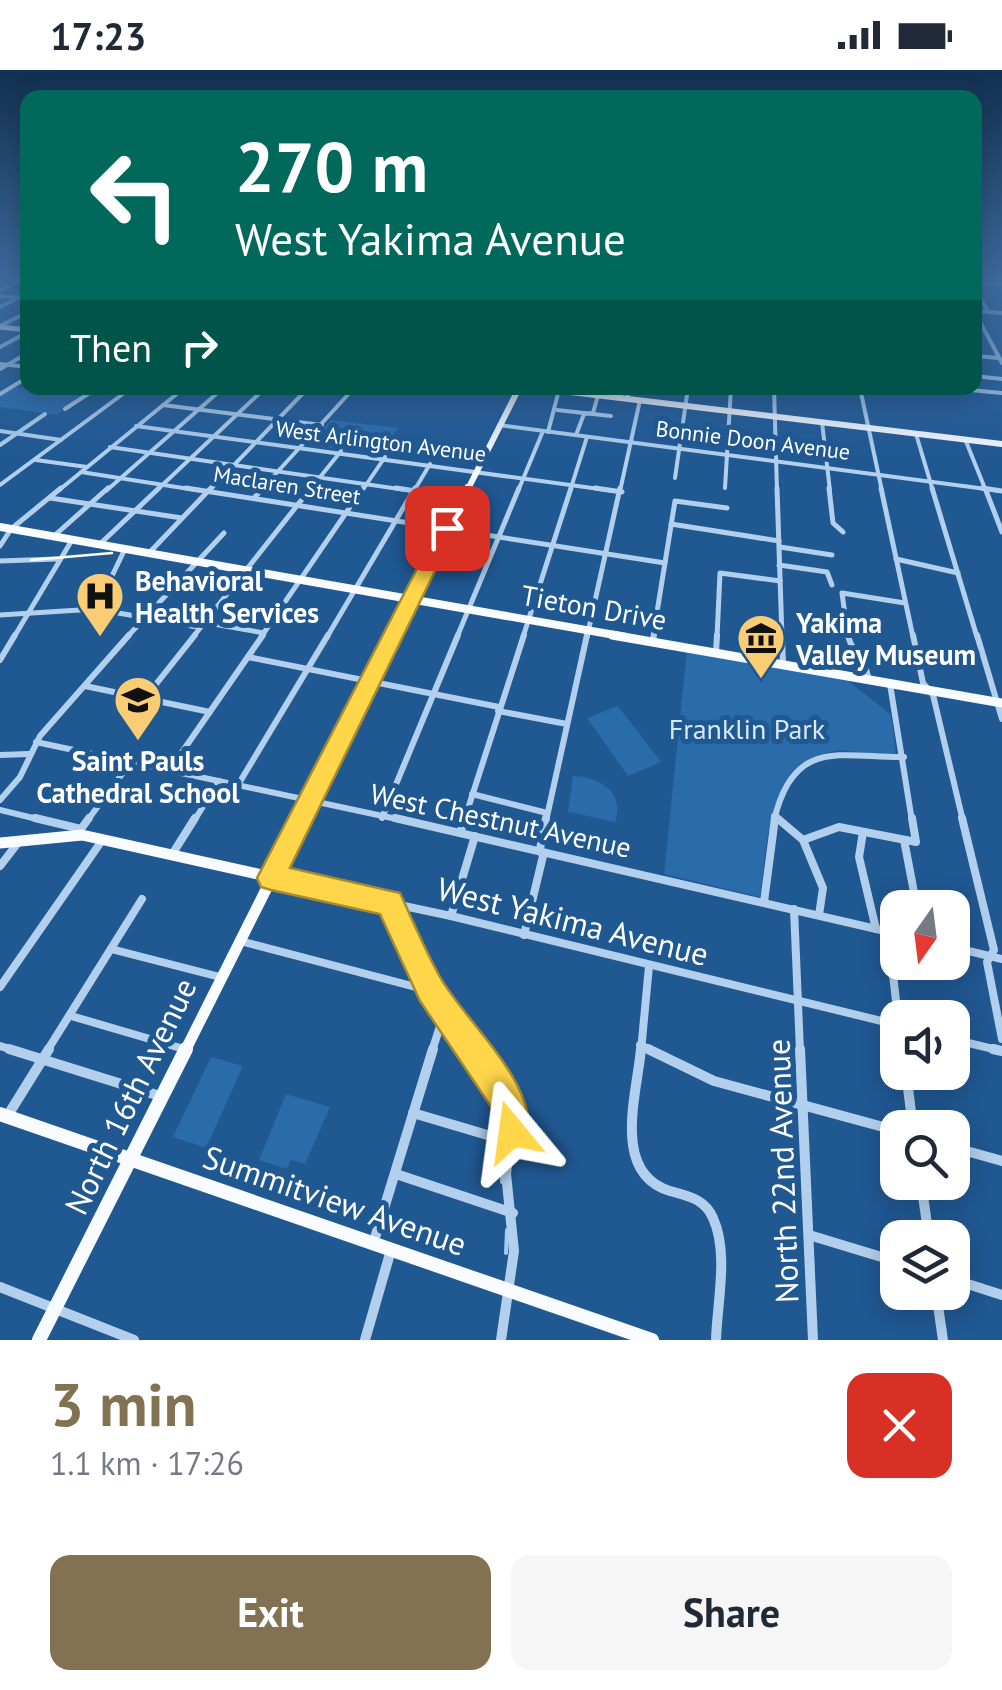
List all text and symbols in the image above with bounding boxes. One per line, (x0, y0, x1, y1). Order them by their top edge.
text: 17:23 (50, 11, 146, 60)
text: 270 m (235, 121, 428, 211)
icon: left (70, 130, 200, 260)
text: West Yakima Avenue (235, 209, 626, 267)
icon: right (172, 320, 227, 375)
text: Then (70, 323, 152, 372)
street label: West Arlington Avenue (274, 414, 488, 468)
street label: Bonnie Doon Avenue (654, 414, 852, 466)
street label: Maclaren Street (212, 460, 363, 511)
pin (405, 486, 490, 571)
icon: arrive (420, 501, 475, 556)
place label: Behavioral Health Services (135, 562, 319, 631)
hospital icon: Behavioral Health Services (74, 570, 126, 638)
street label: Tieton Drive (518, 576, 670, 638)
place label: Yakima Valley Museum (795, 604, 976, 673)
museum icon: Yakima Valley Museum (735, 612, 787, 680)
school or university icon: Saint Pauls Cathedral School (112, 674, 164, 742)
park label: Franklin Park (669, 710, 826, 747)
place label: Saint Pauls Cathedral School (36, 742, 240, 811)
street label: West Chestnut Avenue (367, 774, 635, 866)
street label: West Yakima Avenue (433, 867, 713, 975)
north arrow (880, 890, 970, 980)
map controls (880, 890, 970, 1310)
street label: North 16th Avenue (55, 971, 205, 1221)
button: sound (880, 1000, 970, 1090)
street label: North 22nd Avenue (756, 1038, 808, 1304)
position arrow (460, 1080, 564, 1184)
button: search (880, 1110, 970, 1200)
street label: Summitview Avenue (198, 1135, 472, 1265)
button: layers (880, 1220, 970, 1310)
text: 3 min (50, 1365, 196, 1443)
button: close (847, 1373, 952, 1478)
text: 1.1 km · 17:26 (50, 1442, 244, 1484)
button: Exit (50, 1555, 491, 1670)
button: Share (511, 1555, 952, 1670)

